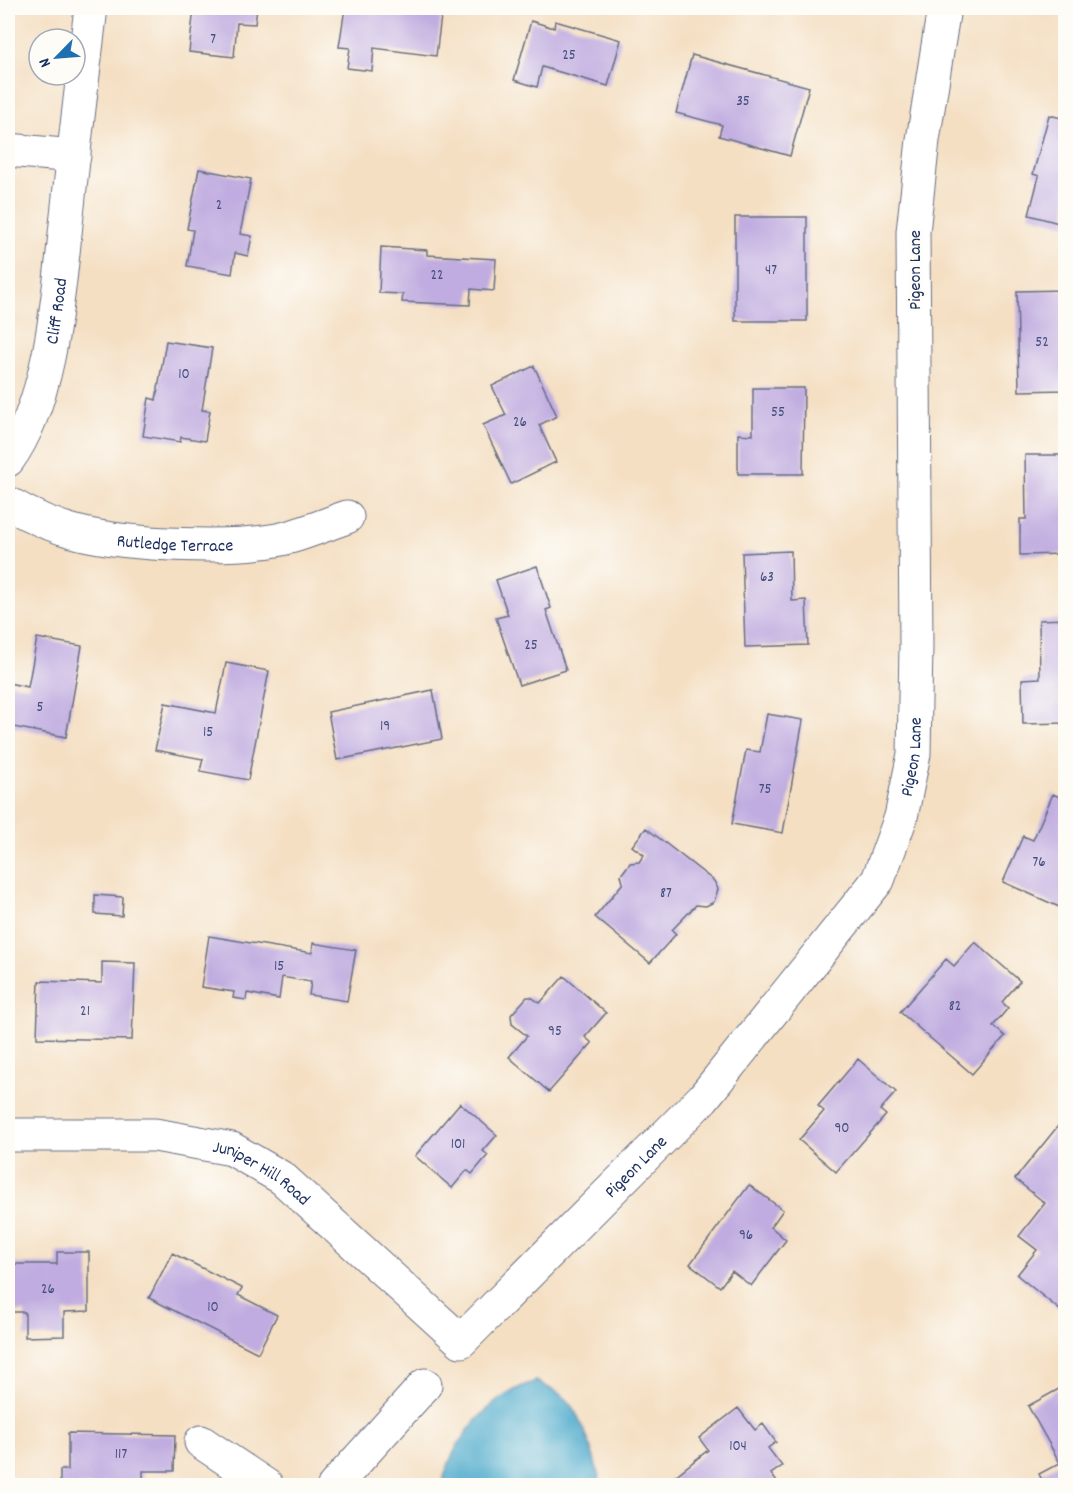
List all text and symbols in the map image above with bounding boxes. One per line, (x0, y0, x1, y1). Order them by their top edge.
north arrow (27, 27, 87, 87)
house number: 7 (210, 29, 216, 51)
house number: 25 (562, 45, 576, 67)
text: N (34, 54, 58, 71)
house number: 35 (736, 91, 750, 113)
house number: 2 (216, 195, 222, 217)
street label: Pigeon Lane (904, 230, 929, 310)
house number: 47 (765, 260, 777, 282)
house number: 22 (430, 265, 444, 287)
street label: Cliff Road (41, 277, 75, 347)
house number: 52 (1035, 332, 1049, 354)
house number: 10 (178, 364, 190, 386)
house number: 55 (771, 402, 785, 424)
house number: 26 (513, 412, 527, 434)
street label: Rutledge Terrace (115, 530, 234, 560)
house number: 63 (760, 567, 774, 589)
house number: 25 (524, 635, 538, 657)
house number: 5 (37, 697, 44, 719)
house number: 19 (380, 716, 390, 738)
street label: Pigeon Lane (896, 717, 930, 799)
house number: 15 (203, 722, 213, 744)
house number: 75 (759, 779, 771, 801)
house number: 76 (1032, 852, 1046, 874)
house number: 87 (660, 883, 672, 905)
house number: 15 (274, 956, 284, 978)
house number: 82 (949, 996, 961, 1018)
house number: 21 (80, 1001, 90, 1023)
house number: 95 (548, 1021, 562, 1043)
house number: 90 (834, 1118, 850, 1140)
street label: Pigeon Lane (600, 1131, 674, 1205)
house number: 101 (451, 1134, 465, 1156)
street label: Juniper Hill Road (210, 1136, 315, 1213)
house number: 96 (739, 1225, 753, 1247)
house number: 26 (41, 1279, 55, 1301)
house number: 10 (207, 1297, 219, 1319)
house number: 104 (729, 1436, 747, 1458)
house number: 117 (115, 1444, 127, 1466)

